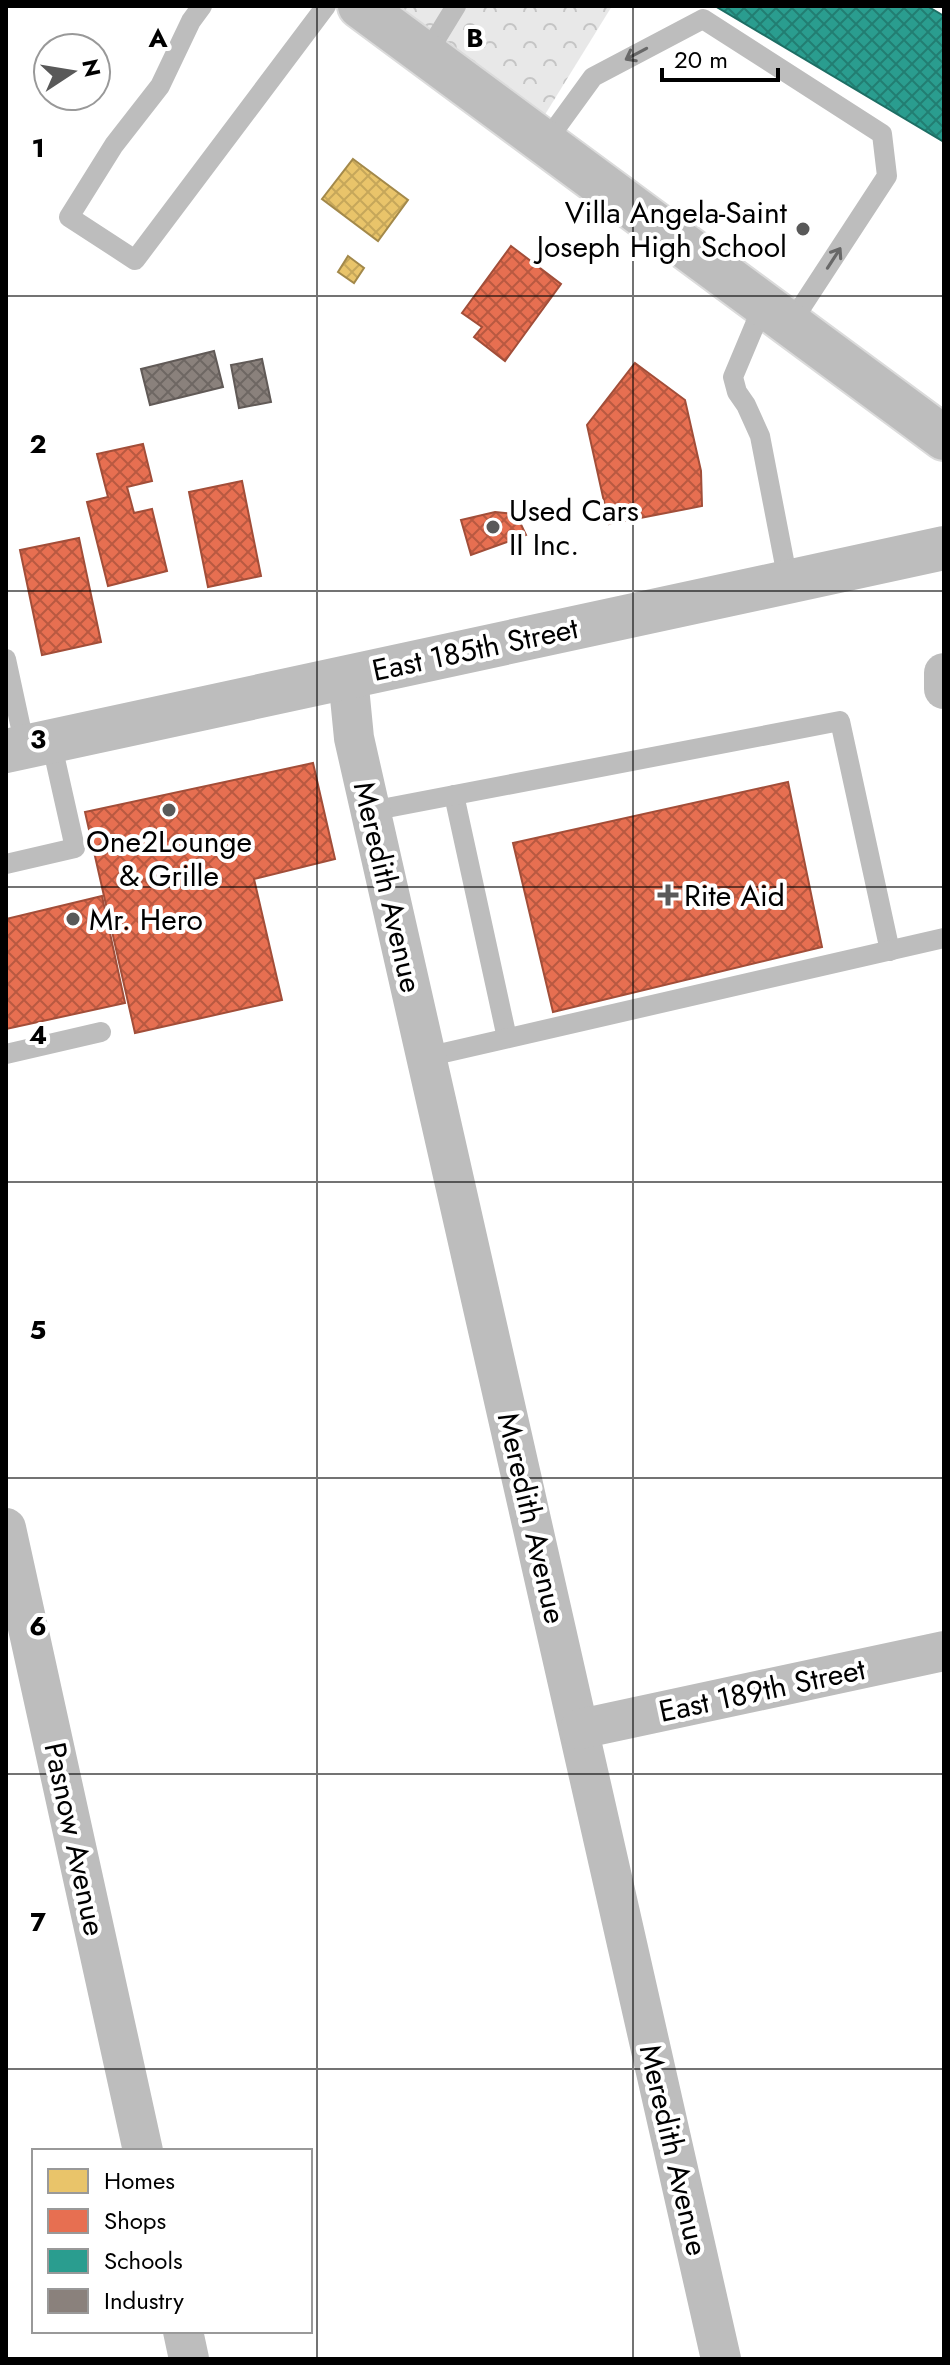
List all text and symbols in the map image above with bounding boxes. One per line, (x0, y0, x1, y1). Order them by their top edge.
text: A (147, 19, 168, 57)
text: B (466, 19, 484, 57)
north arrow (32, 32, 112, 112)
scale bar (662, 32, 778, 82)
text: 20 m (674, 42, 728, 77)
one-way arrow (625, 47, 649, 63)
text: N (74, 56, 109, 80)
text: 1 (31, 129, 45, 167)
place label: Villa Angela-Saint Joseph High School (533, 191, 788, 268)
marker: Villa Angela-Saint Joseph High School (794, 220, 812, 238)
one-way arrow (826, 247, 842, 270)
text: 2 (29, 425, 47, 463)
place label: Used Cars II Inc. (509, 489, 639, 566)
marker: Used Cars II Inc. (484, 518, 502, 536)
street label: East 185th Street (368, 606, 583, 692)
text: 3 (30, 720, 46, 758)
street label: Meredith Avenue (343, 777, 433, 997)
marker: One2Lounge & Grille (160, 801, 178, 819)
place label: One2Lounge & Grille (86, 820, 252, 897)
place label: Rite Aid (684, 874, 785, 917)
marker: Rite Aid (659, 886, 677, 904)
place label: Mr. Hero (89, 898, 203, 941)
marker: Mr. Hero (64, 910, 82, 928)
text: 4 (29, 1016, 47, 1054)
text: 5 (30, 1311, 46, 1349)
street label: Meredith Avenue (487, 1408, 577, 1628)
text: 6 (29, 1607, 47, 1645)
street label: East 189th Street (655, 1647, 870, 1733)
street label: Pasnow Avenue (34, 1738, 116, 1940)
text: 7 (30, 1903, 46, 1941)
street label: Meredith Avenue (629, 2040, 719, 2260)
legend (32, 2149, 312, 2333)
text: Homes (104, 2163, 175, 2198)
text: Shops (104, 2203, 166, 2238)
text: Schools (104, 2243, 183, 2278)
text: Industry (104, 2283, 184, 2318)

